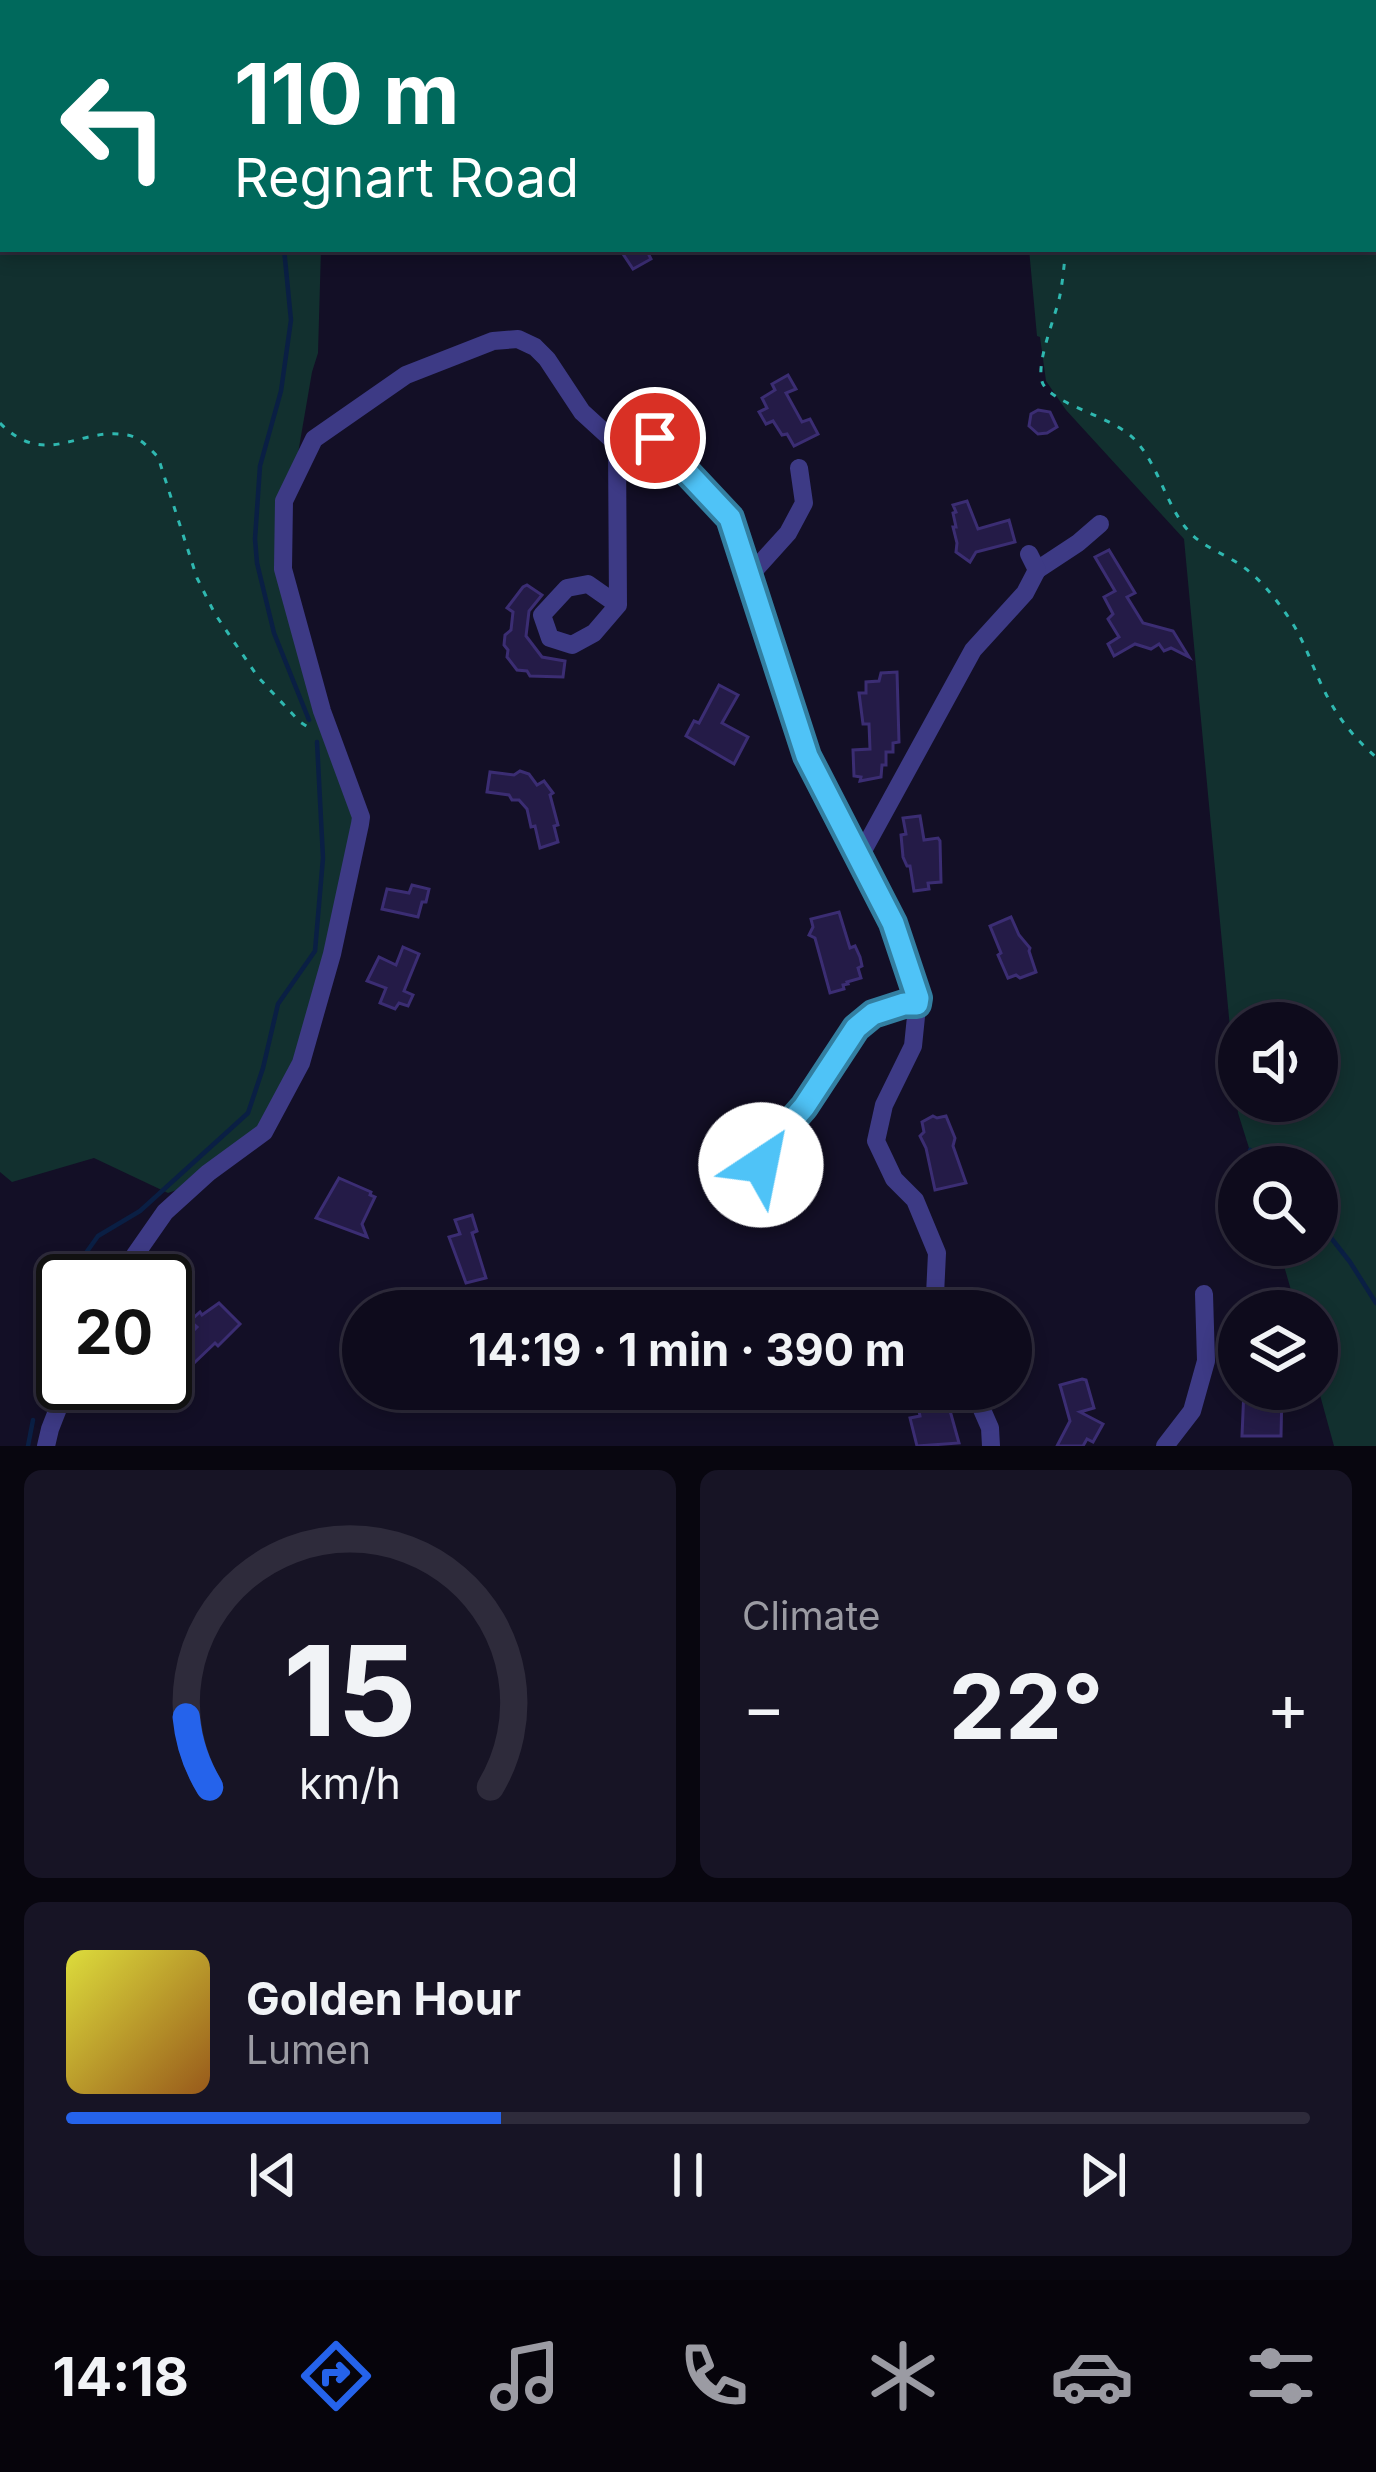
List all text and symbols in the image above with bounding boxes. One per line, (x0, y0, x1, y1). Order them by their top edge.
text: 110 m (234, 43, 460, 144)
icon: left (36, 48, 192, 204)
text: Regnart Road (234, 145, 579, 210)
pin (604, 387, 706, 489)
icon: arrive (622, 405, 688, 471)
map controls (1218, 1002, 1338, 1410)
button: sound (1218, 1002, 1338, 1122)
position arrow (698, 1102, 824, 1228)
button: search (1218, 1146, 1338, 1266)
speed limit sign: 20 (36, 1254, 192, 1410)
button: layers (1218, 1290, 1338, 1410)
text: 14:19 · 1 min · 390 m (468, 1322, 906, 1377)
text: Climate (742, 1592, 881, 1639)
text: 15 (283, 1615, 417, 1766)
text: 22° (949, 1652, 1103, 1761)
text: − (742, 1667, 786, 1747)
text: + (1266, 1667, 1310, 1747)
text: km/h (299, 1757, 401, 1809)
text: Golden Hour (246, 1971, 521, 2026)
text: Lumen (246, 2026, 371, 2073)
icon: previous (240, 2142, 306, 2208)
icon: pause (655, 2142, 721, 2208)
icon: next (1070, 2142, 1136, 2208)
icon: directions (294, 2334, 378, 2418)
icon: music (483, 2334, 567, 2418)
icon: phone (672, 2334, 756, 2418)
icon: climate (861, 2334, 945, 2418)
icon: car (1050, 2334, 1134, 2418)
icon: filters (1239, 2334, 1323, 2418)
text: 14:18 (53, 2344, 189, 2409)

